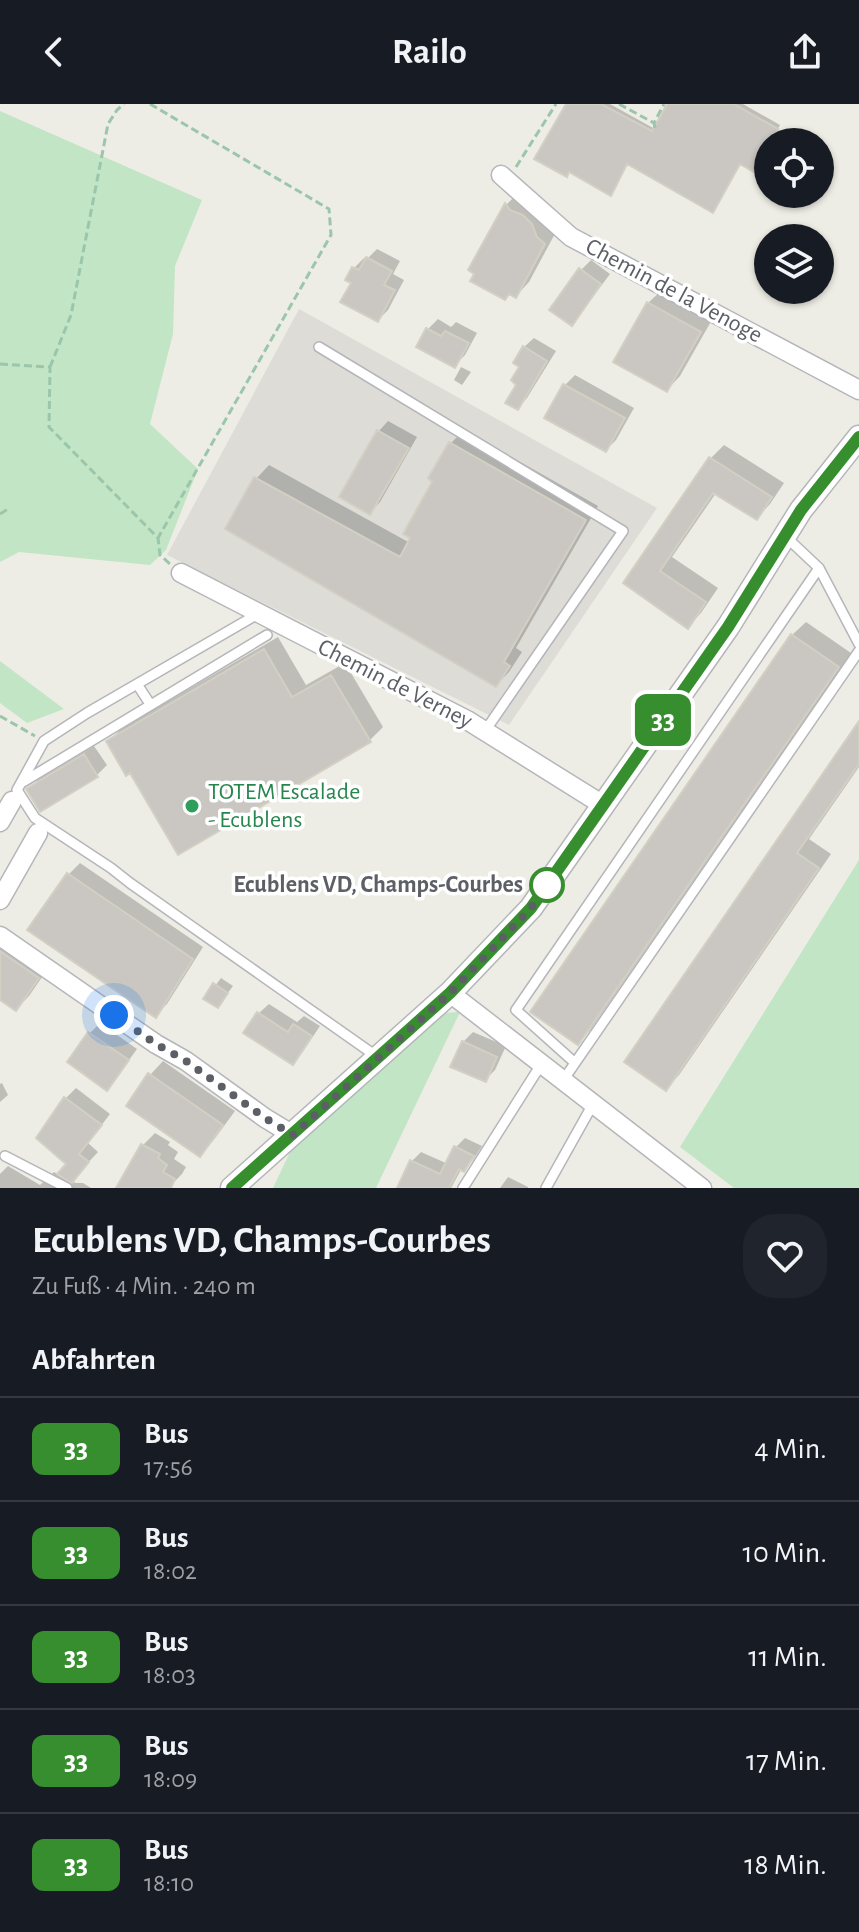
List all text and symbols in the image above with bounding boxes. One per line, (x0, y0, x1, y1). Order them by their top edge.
icon: back (32, 30, 76, 74)
icon: share (783, 30, 827, 74)
text: Railo (392, 34, 467, 70)
map controls (754, 128, 834, 304)
button: locate (754, 128, 834, 208)
button: layers (754, 224, 834, 304)
street label: Chemin de la Venoge (582, 234, 766, 348)
street label: Chemin de Verney (314, 635, 476, 733)
line badge: 33 (627, 694, 699, 746)
text: 33 (651, 706, 675, 734)
place label: TOTEM Escalade - Ecublens (208, 780, 360, 832)
marker: TOTEM Escalade - Ecublens (183, 797, 201, 815)
marker: Ecublens VD, Champs-Courbes (530, 868, 564, 902)
place label: Ecublens VD, Champs-Courbes (233, 873, 523, 897)
your location (94, 995, 134, 1035)
button: heart (743, 1214, 827, 1298)
text: Ecublens VD, Champs-Courbes (32, 1222, 491, 1260)
text: Zu Fuß · 4 Min. · 240 m (32, 1273, 256, 1299)
text: Abfahrten (32, 1345, 156, 1375)
text: Bus (144, 1419, 189, 1449)
text: 4 Min. (754, 1434, 827, 1464)
text: 33 (64, 1435, 88, 1463)
text: 17:56 (144, 1454, 193, 1480)
text: Bus (144, 1523, 189, 1553)
text: 10 Min. (743, 1538, 827, 1568)
text: 33 (64, 1539, 88, 1567)
text: 18:02 (144, 1558, 197, 1584)
text: Bus (144, 1627, 189, 1657)
text: 11 Min. (748, 1642, 827, 1672)
text: 33 (64, 1643, 88, 1671)
text: 18:03 (144, 1662, 196, 1688)
text: Bus (144, 1731, 189, 1761)
text: 17 Min. (746, 1746, 827, 1776)
text: 33 (64, 1747, 88, 1775)
text: 18:09 (144, 1766, 197, 1792)
text: Bus (144, 1835, 189, 1865)
text: 18 Min. (744, 1850, 827, 1880)
text: 33 (64, 1851, 88, 1879)
text: 18:10 (144, 1870, 194, 1896)

